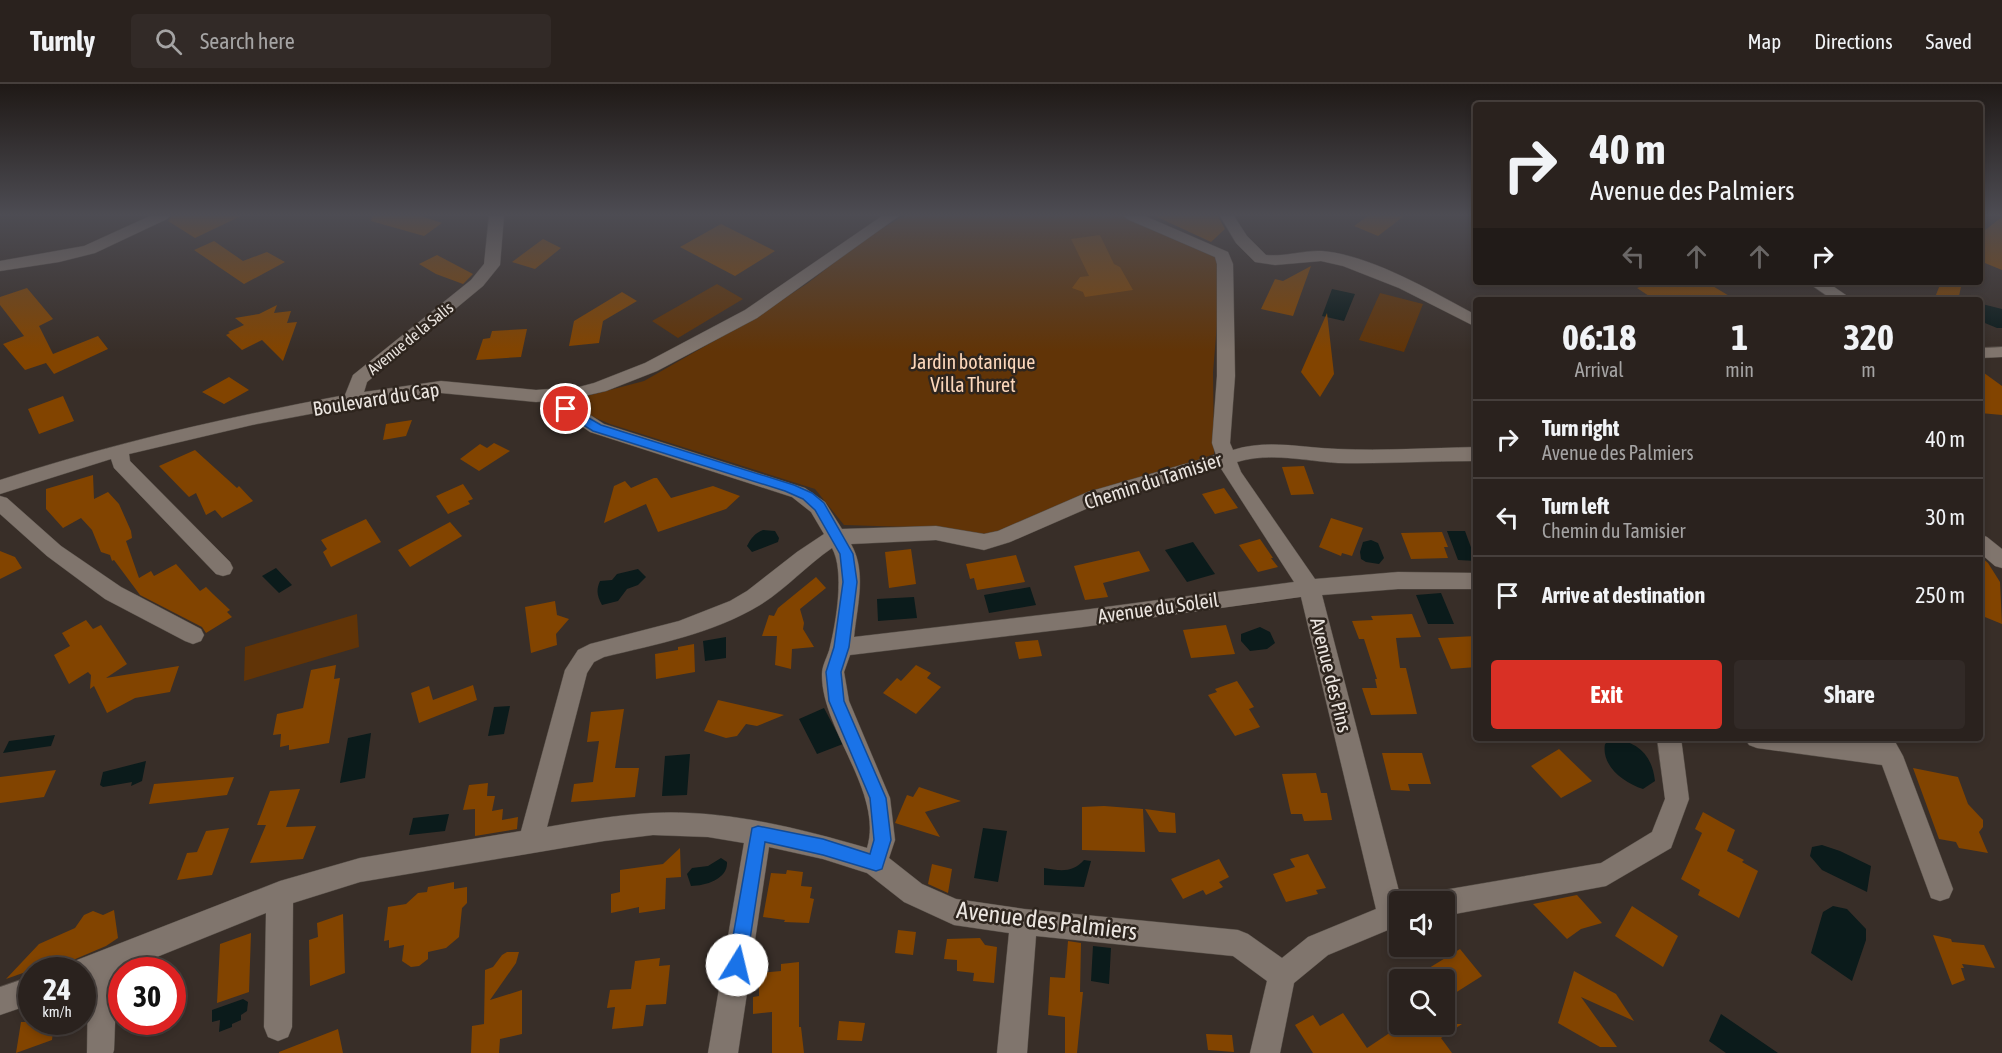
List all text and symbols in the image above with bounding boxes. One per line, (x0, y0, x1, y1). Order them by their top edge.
search box (131, 14, 551, 68)
text: Turnly (30, 25, 95, 57)
icon: search (152, 25, 185, 58)
text: Search here (200, 28, 295, 54)
text: Map (1747, 29, 1781, 53)
text: Directions (1814, 29, 1893, 53)
text: Saved (1926, 29, 1972, 53)
text: 40 m (1590, 125, 1665, 173)
icon: right (1491, 126, 1569, 204)
text: Avenue des Palmiers (1590, 175, 1795, 206)
icon: left (1617, 240, 1650, 273)
icon: ahead (1680, 240, 1713, 273)
icon: ahead (1743, 240, 1776, 273)
icon: right (1806, 240, 1839, 273)
street label: Avenue de la Salis (363, 298, 457, 378)
text: 06:18 (1562, 316, 1636, 358)
text: 1 (1731, 316, 1748, 358)
text: 320 (1843, 316, 1894, 358)
park label: Jardin botanique Villa Thuret (911, 350, 1035, 396)
text: Arrival (1575, 358, 1624, 381)
text: min (1725, 358, 1754, 381)
text: m (1861, 358, 1876, 381)
street label: Boulevard du Cap (311, 377, 441, 420)
pin (540, 383, 591, 434)
icon: arrive (549, 392, 582, 425)
text: Turn right (1542, 415, 1619, 441)
icon: right (1491, 423, 1524, 456)
text: 40 m (1925, 426, 1965, 452)
text: Avenue des Palmiers (1542, 441, 1694, 464)
street label: Chemin du Tamisier (1081, 447, 1226, 514)
text: Turn left (1542, 493, 1609, 519)
icon: left (1491, 501, 1524, 534)
text: 30 m (1925, 504, 1965, 530)
text: Chemin du Tamisier (1542, 519, 1685, 542)
icon: arrive (1491, 579, 1524, 612)
text: Arrive at destination (1542, 582, 1705, 608)
text: 250 m (1915, 582, 1965, 608)
street label: Avenue du Soleil (1096, 588, 1221, 627)
street label: Avenue des Pins (1306, 615, 1357, 735)
button: Exit (1491, 660, 1722, 729)
button: Share (1734, 660, 1965, 729)
map controls (1389, 891, 1455, 1035)
button: sound (1389, 891, 1455, 957)
street label: Avenue des Palmiers (955, 896, 1139, 945)
position arrow (705, 933, 769, 997)
speed limit sign: 30 (108, 957, 186, 1035)
button: search (1389, 969, 1455, 1035)
text: 24 (43, 972, 71, 1006)
text: km/h (42, 1003, 72, 1020)

